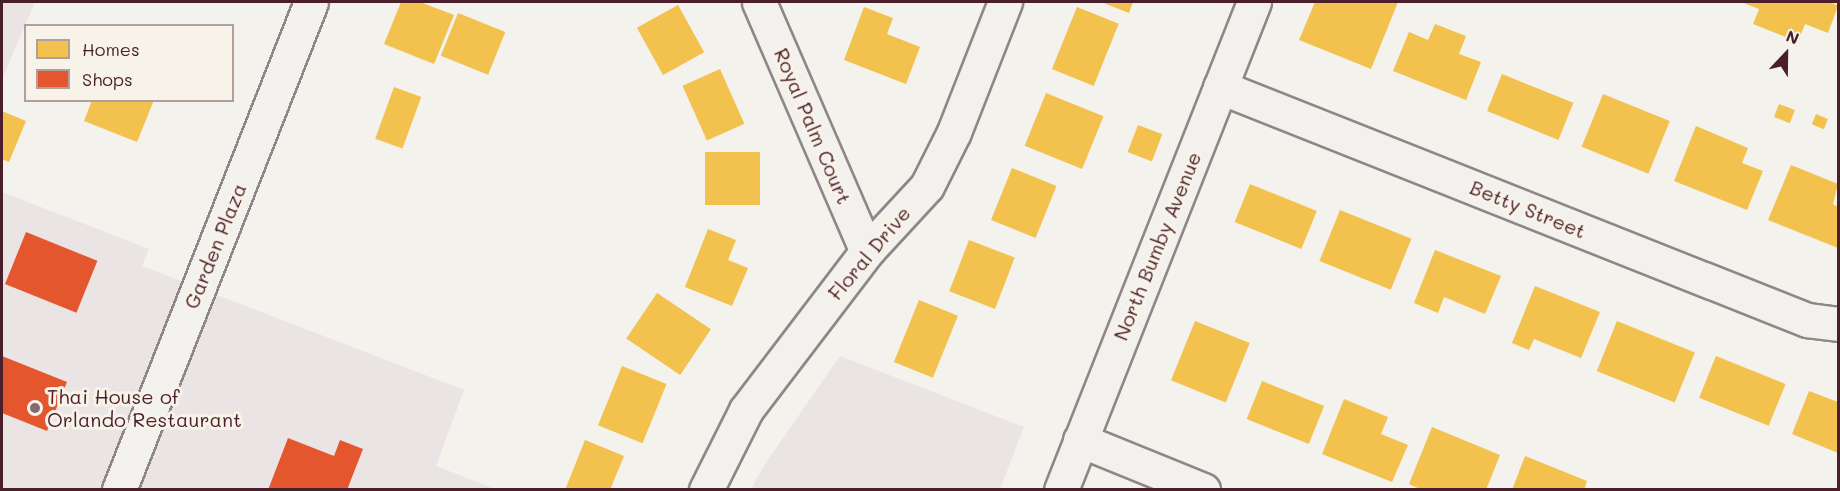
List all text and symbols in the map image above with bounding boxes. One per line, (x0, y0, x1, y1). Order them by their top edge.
legend (24, 24, 234, 102)
north arrow (1756, 24, 1816, 84)
text: N (1783, 25, 1802, 49)
text: Homes (82, 37, 140, 61)
street label: Royal Palm Court (769, 44, 857, 208)
text: Shops (82, 67, 133, 91)
street label: North Bumby Avenue (1108, 148, 1206, 344)
street label: Betty Street (1467, 175, 1589, 243)
street label: Garden Plaza (179, 180, 251, 312)
street label: Floral Drive (823, 201, 915, 305)
place label: Thai House of Orlando Restaurant (47, 384, 242, 431)
marker: Thai House of Orlando Restaurant (28, 401, 42, 415)

